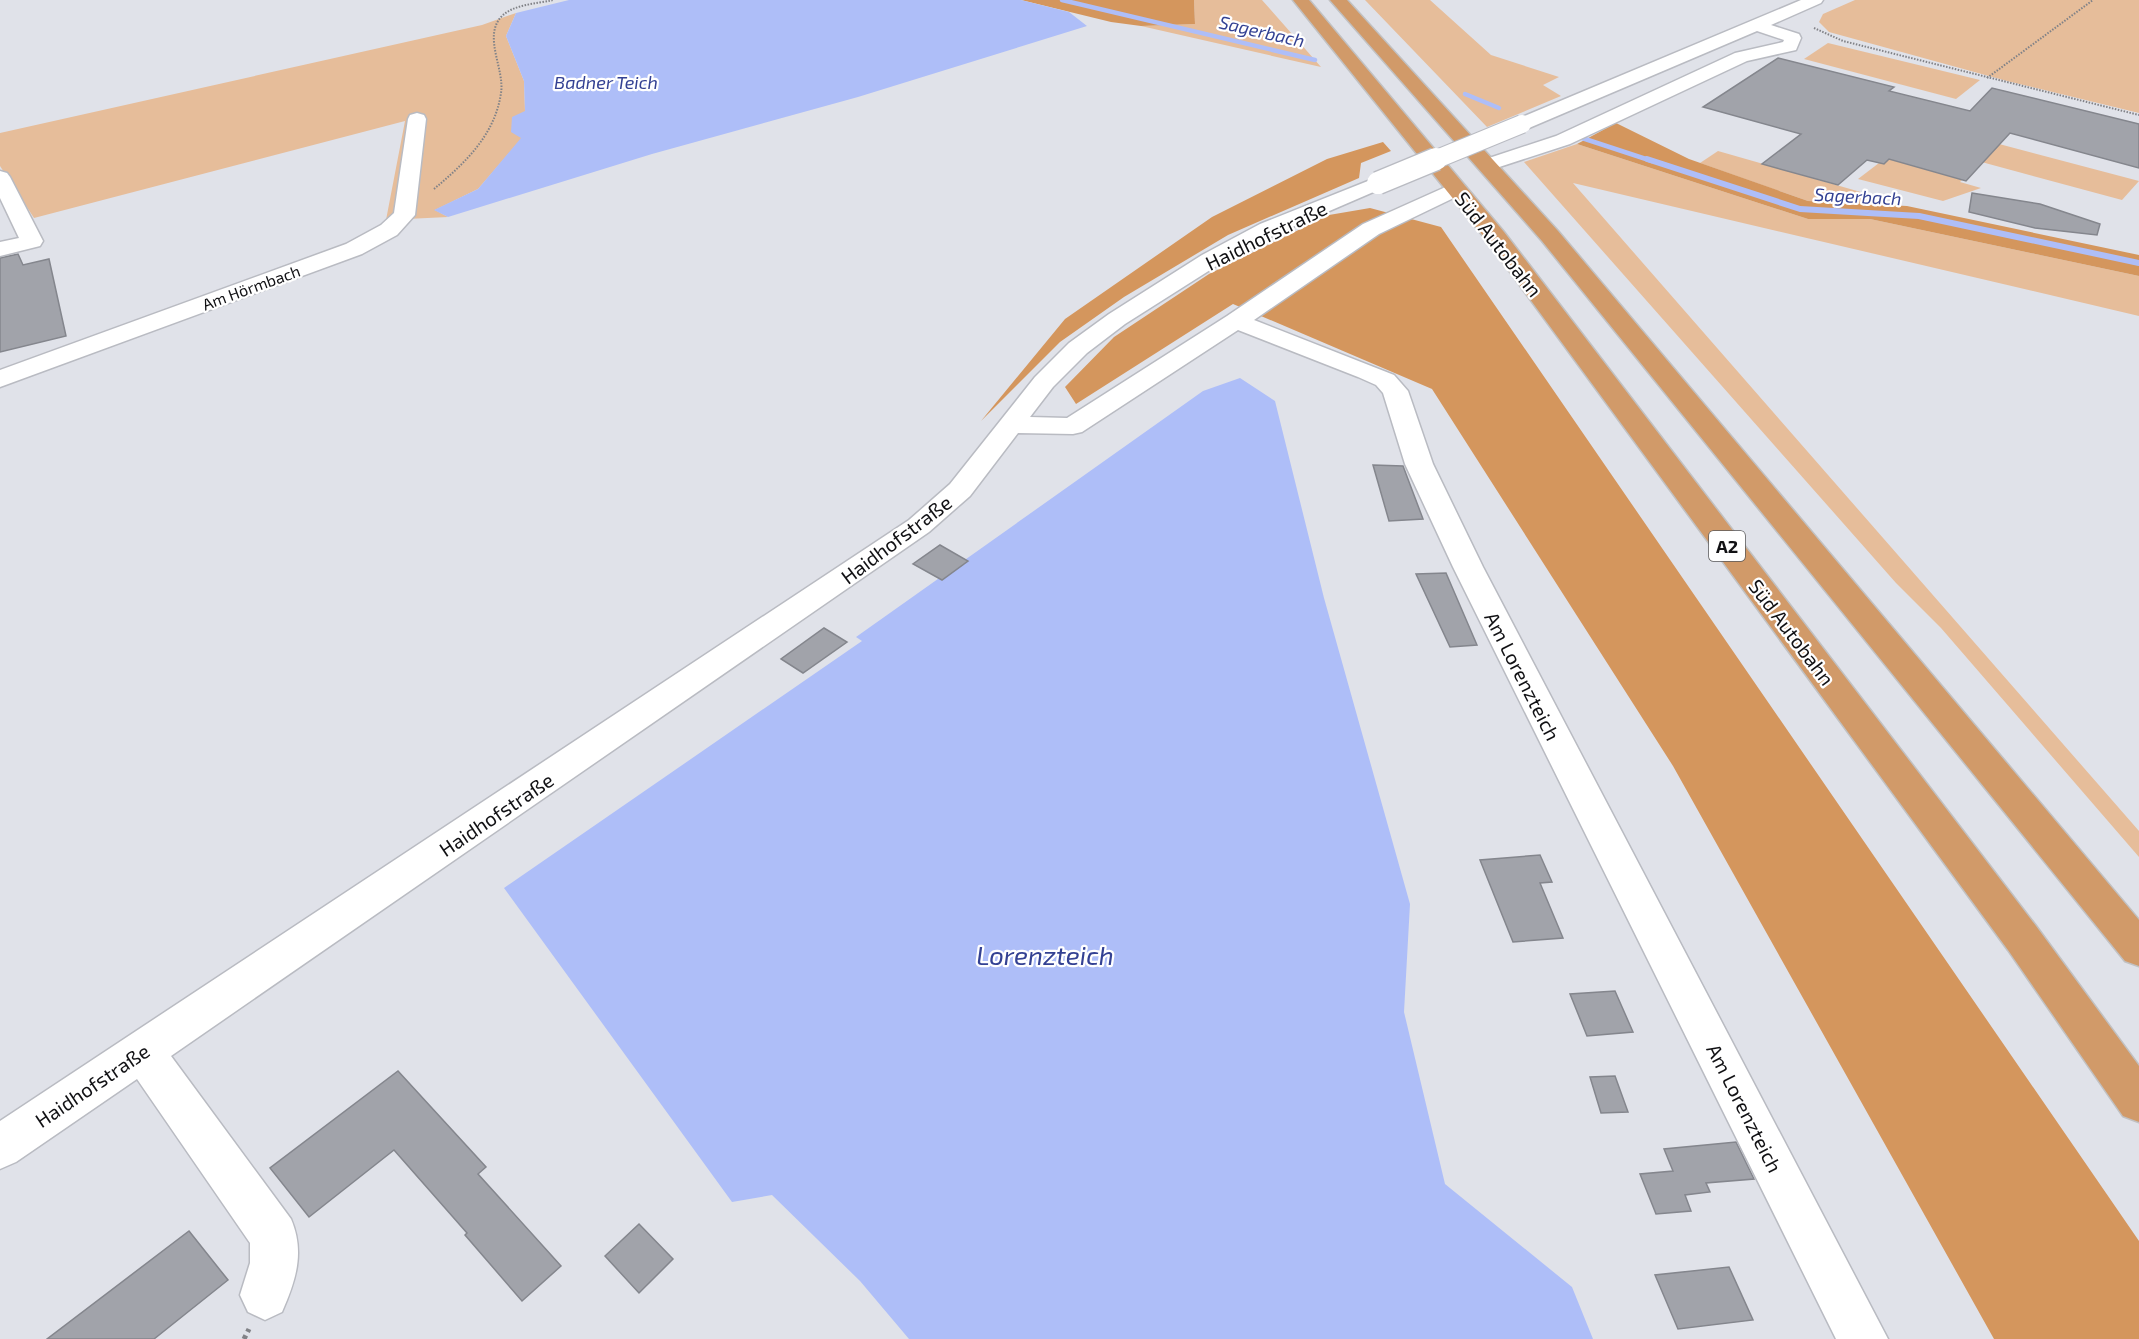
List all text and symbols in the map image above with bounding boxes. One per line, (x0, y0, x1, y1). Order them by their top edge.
water label: Sagerbach (1217, 10, 1307, 52)
water label: Badner Teich (554, 71, 658, 93)
water label: Sagerbach (1814, 183, 1902, 209)
street label: Süd Autobahn (1451, 187, 1547, 301)
street label: Haidhofstraße (1201, 195, 1331, 275)
street label: Am Hörmbach (199, 260, 303, 314)
street label: Haidhofstraße (836, 490, 956, 588)
road number: A2 (1709, 531, 1745, 561)
street label: Süd Autobahn (1744, 574, 1840, 690)
street label: Am Lorenzteich (1480, 608, 1566, 744)
street label: Haidhofstraße (434, 767, 558, 861)
water label: Lorenzteich (976, 939, 1114, 970)
street label: Haidhofstraße (30, 1038, 154, 1132)
street label: Am Lorenzteich (1702, 1040, 1788, 1176)

